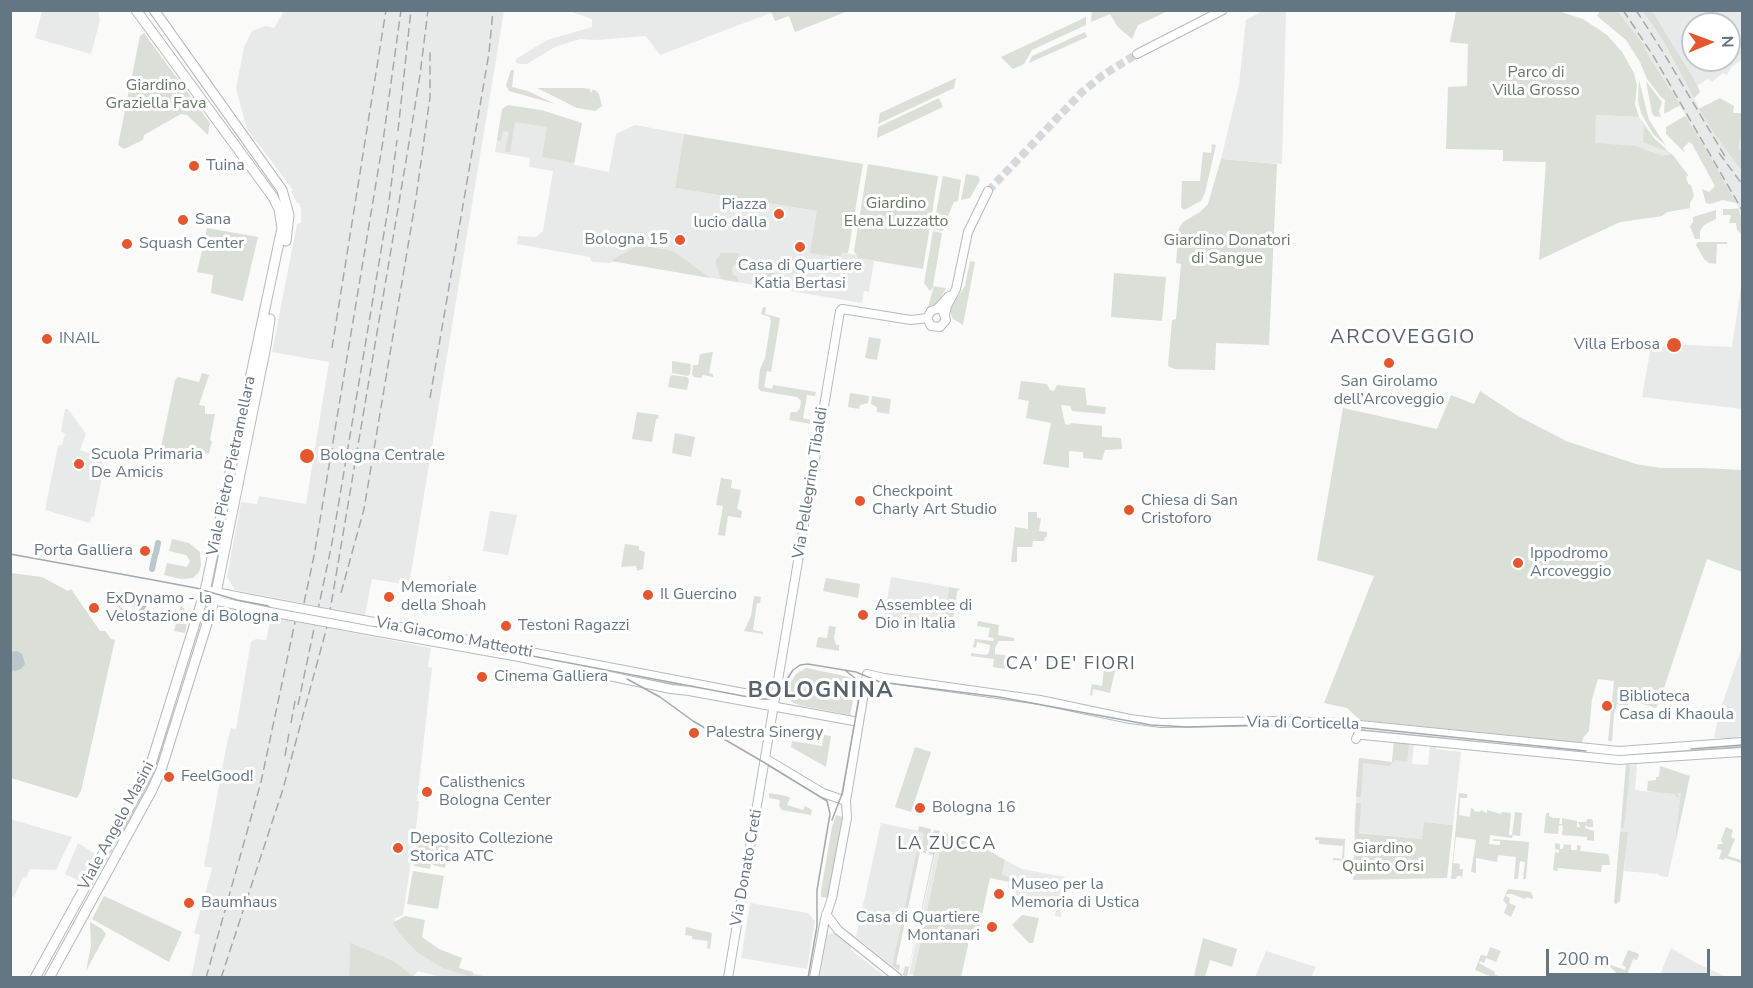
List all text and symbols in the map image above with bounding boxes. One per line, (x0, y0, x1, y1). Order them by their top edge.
north arrow (1681, 12, 1741, 72)
text: N (1716, 36, 1738, 48)
park label: Parco di Villa Grosso (1492, 63, 1580, 101)
park label: Giardino Graziella Fava (106, 76, 206, 114)
place label: Tuina (206, 156, 245, 176)
marker: Tuina (187, 159, 201, 173)
park label: Giardino Elena Luzzatto (844, 194, 948, 232)
place label: Piazza lucio dalla (693, 195, 767, 233)
marker: Piazza lucio dalla (772, 207, 786, 221)
place label: Sana (195, 210, 231, 230)
marker: Sana (176, 213, 190, 227)
place label: Bologna 15 (584, 230, 668, 250)
park label: Giardino Donatori di Sangue (1164, 231, 1290, 269)
marker: Bologna 15 (673, 233, 687, 247)
place label: Squash Center (139, 234, 244, 254)
marker: Squash Center (120, 237, 134, 251)
marker: Casa di Quartiere Katia Bertasi (793, 240, 807, 254)
place label: Casa di Quartiere Katia Bertasi (738, 256, 862, 294)
district label: ARCOVEGGIO (1330, 326, 1476, 350)
place label: INAIL (59, 329, 99, 349)
marker: INAIL (40, 332, 54, 346)
place label: Villa Erbosa (1574, 335, 1660, 355)
marker: Villa Erbosa (1665, 336, 1683, 354)
marker: San Girolamo dell’Arcoveggio (1382, 356, 1396, 370)
place label: San Girolamo dell’Arcoveggio (1334, 372, 1444, 410)
street label: Viale Pietro Pietramellara (204, 374, 260, 558)
street label: Via Pellegrino Tibaldi (790, 406, 832, 560)
place label: Scuola Primaria De Amicis (91, 445, 203, 483)
place label: Bologna Centrale (320, 446, 445, 466)
marker: Bologna Centrale (298, 447, 316, 465)
marker: Scuola Primaria De Amicis (72, 457, 86, 471)
place label: Checkpoint Charly Art Studio (872, 482, 997, 520)
place label: Chiesa di San Cristoforo (1141, 491, 1238, 529)
marker: Checkpoint Charly Art Studio (853, 494, 867, 508)
marker: Chiesa di San Cristoforo (1122, 503, 1136, 517)
place label: Porta Galliera (34, 541, 133, 561)
marker: Porta Galliera (138, 544, 152, 558)
place label: Ippodromo Arcoveggio (1530, 544, 1611, 582)
marker: Ippodromo Arcoveggio (1511, 556, 1525, 570)
place label: Memoriale della Shoah (401, 578, 486, 616)
place label: Il Guercino (660, 585, 737, 605)
marker: Il Guercino (641, 588, 655, 602)
place label: ExDynamo - la Velostazione di Bologna (106, 589, 279, 627)
marker: Memoriale della Shoah (382, 590, 396, 604)
place label: Assemblee di Dio in Italia (875, 596, 972, 634)
marker: ExDynamo - la Velostazione di Bologna (87, 601, 101, 615)
marker: Assemblee di Dio in Italia (856, 608, 870, 622)
street label: Via Giacomo Matteotti (374, 613, 534, 663)
place label: Testoni Ragazzi (518, 616, 629, 636)
marker: Testoni Ragazzi (499, 619, 513, 633)
district label: CA' DE' FIORI (1006, 654, 1136, 676)
place label: Cinema Galliera (494, 667, 608, 687)
marker: Cinema Galliera (475, 670, 489, 684)
district label: BOLOGNINA (748, 679, 894, 705)
place label: Biblioteca Casa di Khaoula (1619, 687, 1734, 725)
marker: Biblioteca Casa di Khaoula (1600, 699, 1614, 713)
street label: Via di Corticella (1246, 713, 1360, 735)
place label: Palestra Sinergy (706, 723, 823, 743)
marker: Palestra Sinergy (687, 726, 701, 740)
street label: Viale Angelo Masini (75, 758, 159, 894)
place label: FeelGood! (181, 767, 253, 787)
marker: FeelGood! (162, 770, 176, 784)
place label: Calisthenics Bologna Center (439, 773, 551, 811)
marker: Calisthenics Bologna Center (420, 785, 434, 799)
place label: Bologna 16 (932, 798, 1016, 818)
marker: Bologna 16 (913, 801, 927, 815)
street label: Via Donato Creti (727, 808, 767, 928)
place label: Deposito Collezione Storica ATC (410, 829, 553, 867)
district label: LA ZUCCA (897, 834, 997, 856)
park label: Giardino Quinto Orsi (1342, 839, 1424, 877)
marker: Deposito Collezione Storica ATC (391, 841, 405, 855)
place label: Museo per la Memoria di Ustica (1011, 875, 1139, 913)
marker: Museo per la Memoria di Ustica (992, 887, 1006, 901)
place label: Baumhaus (201, 893, 277, 913)
marker: Baumhaus (182, 896, 196, 910)
place label: Casa di Quartiere Montanari (856, 908, 980, 946)
marker: Casa di Quartiere Montanari (985, 920, 999, 934)
scale bar (1549, 937, 1712, 975)
text: 200 m (1557, 947, 1609, 971)

